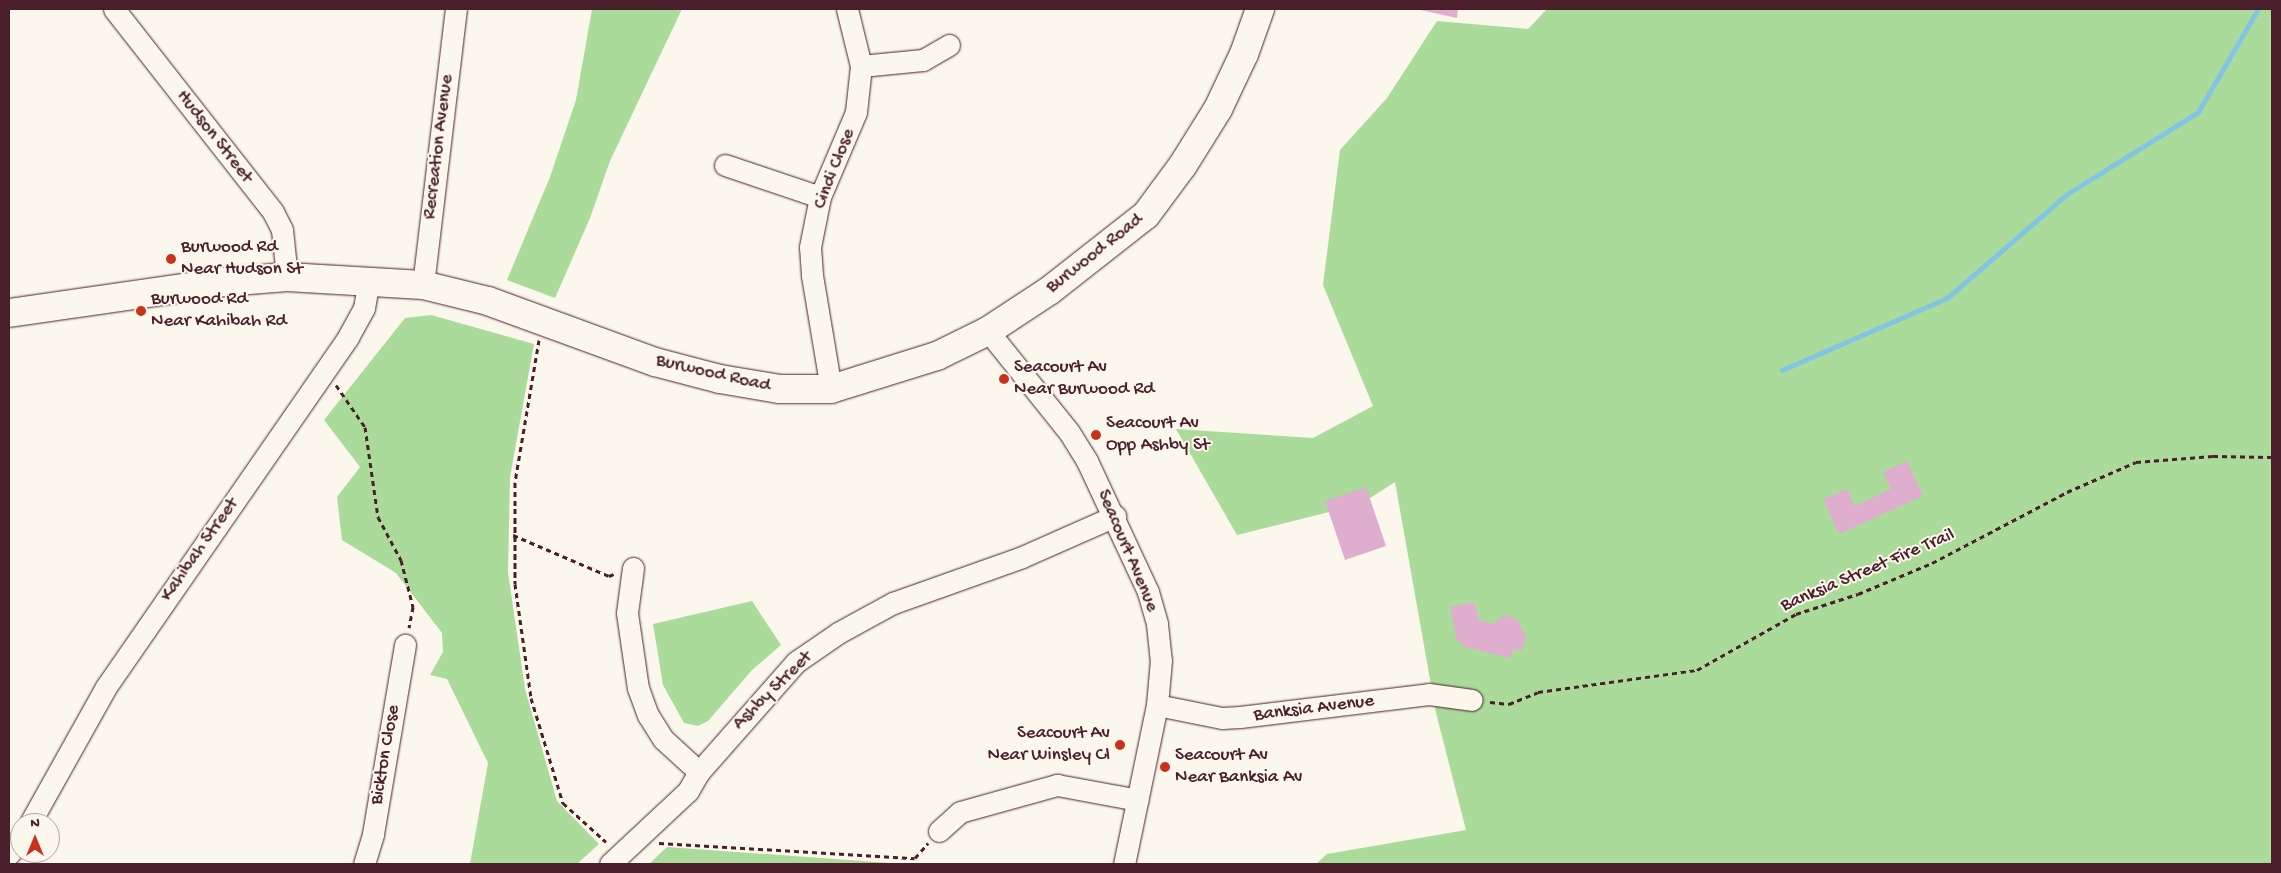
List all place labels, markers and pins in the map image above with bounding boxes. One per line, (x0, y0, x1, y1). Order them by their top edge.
place label: Burwood Rd Near Hudson St (181, 237, 303, 281)
marker: Burwood Rd Near Hudson St (165, 253, 177, 265)
place label: Burwood Rd Near Kahibah Rd (151, 289, 287, 333)
marker: Burwood Rd Near Kahibah Rd (135, 305, 147, 317)
place label: Seacourt Av Near Burwood Rd (1014, 357, 1155, 401)
marker: Seacourt Av Near Burwood Rd (998, 373, 1010, 385)
place label: Seacourt Av Opp Ashby St (1106, 413, 1209, 457)
marker: Seacourt Av Opp Ashby St (1090, 429, 1102, 441)
place label: Seacourt Av Near Winsley Cl (987, 723, 1110, 767)
marker: Seacourt Av Near Winsley Cl (1114, 739, 1126, 751)
place label: Seacourt Av Near Banksia Av (1175, 745, 1302, 789)
marker: Seacourt Av Near Banksia Av (1159, 761, 1171, 773)

